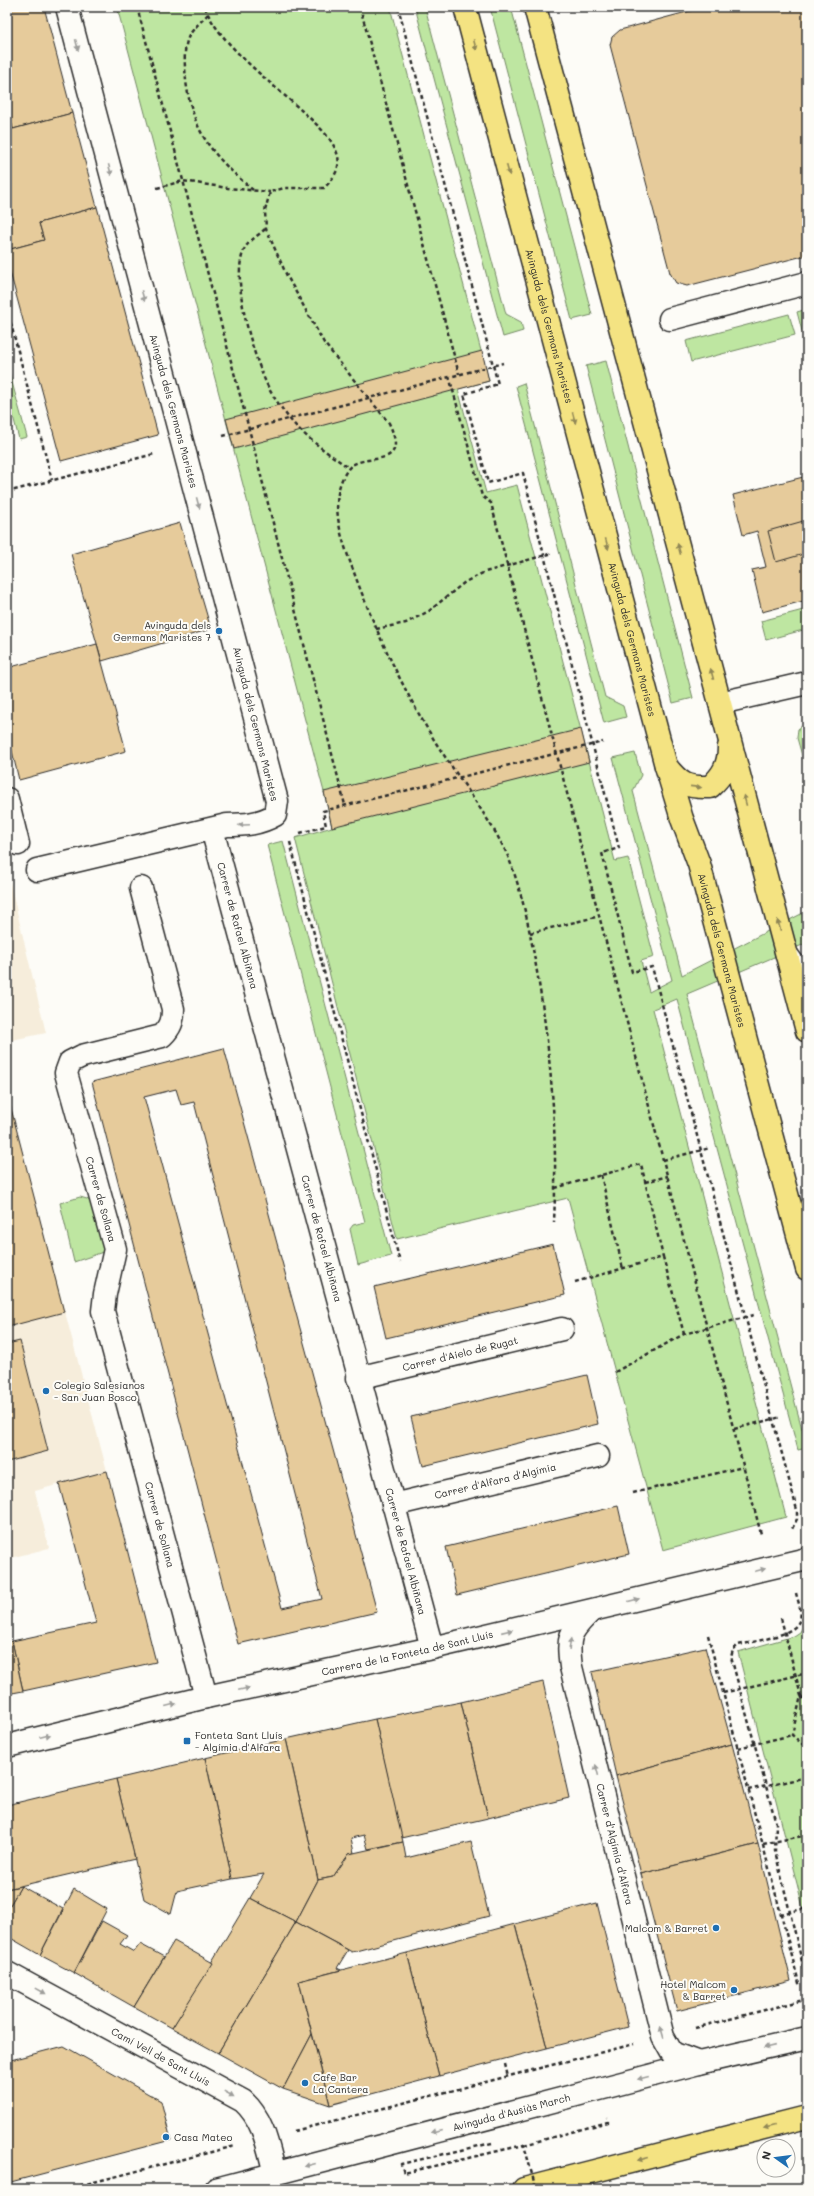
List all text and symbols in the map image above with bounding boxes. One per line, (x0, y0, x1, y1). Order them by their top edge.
one-way arrow (74, 38, 80, 51)
one-way arrow (472, 39, 478, 51)
one-way arrow (107, 165, 113, 177)
one-way arrow (505, 165, 511, 177)
street label: Avinguda dels Germans Maristes (522, 247, 577, 405)
one-way arrow (140, 290, 146, 302)
street label: Avinguda dels Germans Maristes (147, 332, 201, 490)
one-way arrow (571, 412, 577, 424)
one-way arrow (195, 497, 201, 509)
one-way arrow (604, 538, 610, 550)
one-way arrow (675, 542, 681, 555)
street label: Avinguda dels Germans Maristes (605, 560, 660, 718)
place label: Avinguda dels Germans Maristes 7 (113, 618, 211, 644)
marker: Avinguda dels Germans Maristes 7 (214, 626, 224, 636)
street label: Avinguda dels Germans Maristes (230, 645, 282, 803)
one-way arrow (709, 668, 715, 680)
one-way arrow (690, 783, 702, 790)
one-way arrow (742, 794, 748, 806)
one-way arrow (237, 822, 250, 828)
street label: Carrer de Rafael Albiñana (214, 861, 262, 991)
street label: Avinguda dels Germans Maristes (695, 872, 749, 1029)
one-way arrow (776, 919, 782, 931)
street label: Carrer de Sollana (83, 1155, 120, 1244)
street label: Carrer de Rafael Albiñana (298, 1174, 346, 1303)
street label: Carrer d'Aielo de Rugat (401, 1333, 519, 1374)
place label: Colegio Salesianos - San Juan Bosco (54, 1378, 145, 1404)
marker: Colegio Salesianos - San Juan Bosco (41, 1386, 51, 1396)
street label: Carrer d'Alfara d'Algímia (433, 1459, 557, 1502)
street label: Carrer de Sollana (142, 1480, 178, 1569)
street label: Carrer de Rafael Albiñana (382, 1486, 430, 1616)
one-way arrow (754, 1566, 766, 1572)
one-way arrow (628, 1597, 640, 1603)
street label: Carrera de la Fonteta de Sant Lluís (320, 1627, 495, 1679)
one-way arrow (501, 1627, 513, 1633)
one-way arrow (567, 1637, 573, 1650)
one-way arrow (237, 1685, 250, 1691)
one-way arrow (165, 1702, 177, 1708)
place label: Fonteta Sant Lluís - Algímia d'Alfara (195, 1728, 283, 1754)
one-way arrow (39, 1733, 51, 1739)
marker: Fonteta Sant Lluís - Algímia d'Alfara (182, 1736, 192, 1746)
one-way arrow (593, 1764, 599, 1776)
street label: Carrer d'Algímia d'Alfara (593, 1782, 637, 1906)
place label: Malcom & Barret (625, 1921, 708, 1935)
marker: Malcom & Barret (711, 1923, 721, 1933)
place label: Hotel Malcom & Barret (660, 1977, 726, 2003)
marker: Hotel Malcom & Barret (729, 1985, 739, 1995)
one-way arrow (35, 1988, 47, 1995)
street label: Camí Vell de Sant Lluís (109, 2024, 213, 2089)
one-way arrow (659, 2026, 665, 2038)
one-way arrow (763, 2044, 775, 2050)
place label: Cafe Bar La Cantera (313, 2070, 368, 2096)
one-way arrow (637, 2075, 649, 2081)
marker: Cafe Bar La Cantera (300, 2078, 310, 2088)
one-way arrow (223, 2090, 235, 2097)
street label: Avinguda d'Ausiàs March (451, 2090, 572, 2134)
one-way arrow (763, 2124, 775, 2130)
one-way arrow (429, 2128, 441, 2134)
place label: Casa Mateo (174, 2130, 232, 2144)
marker: Casa Mateo (161, 2132, 171, 2142)
north arrow (756, 2138, 796, 2178)
text: N (758, 2150, 774, 2161)
one-way arrow (637, 2156, 649, 2162)
one-way arrow (304, 2162, 316, 2168)

